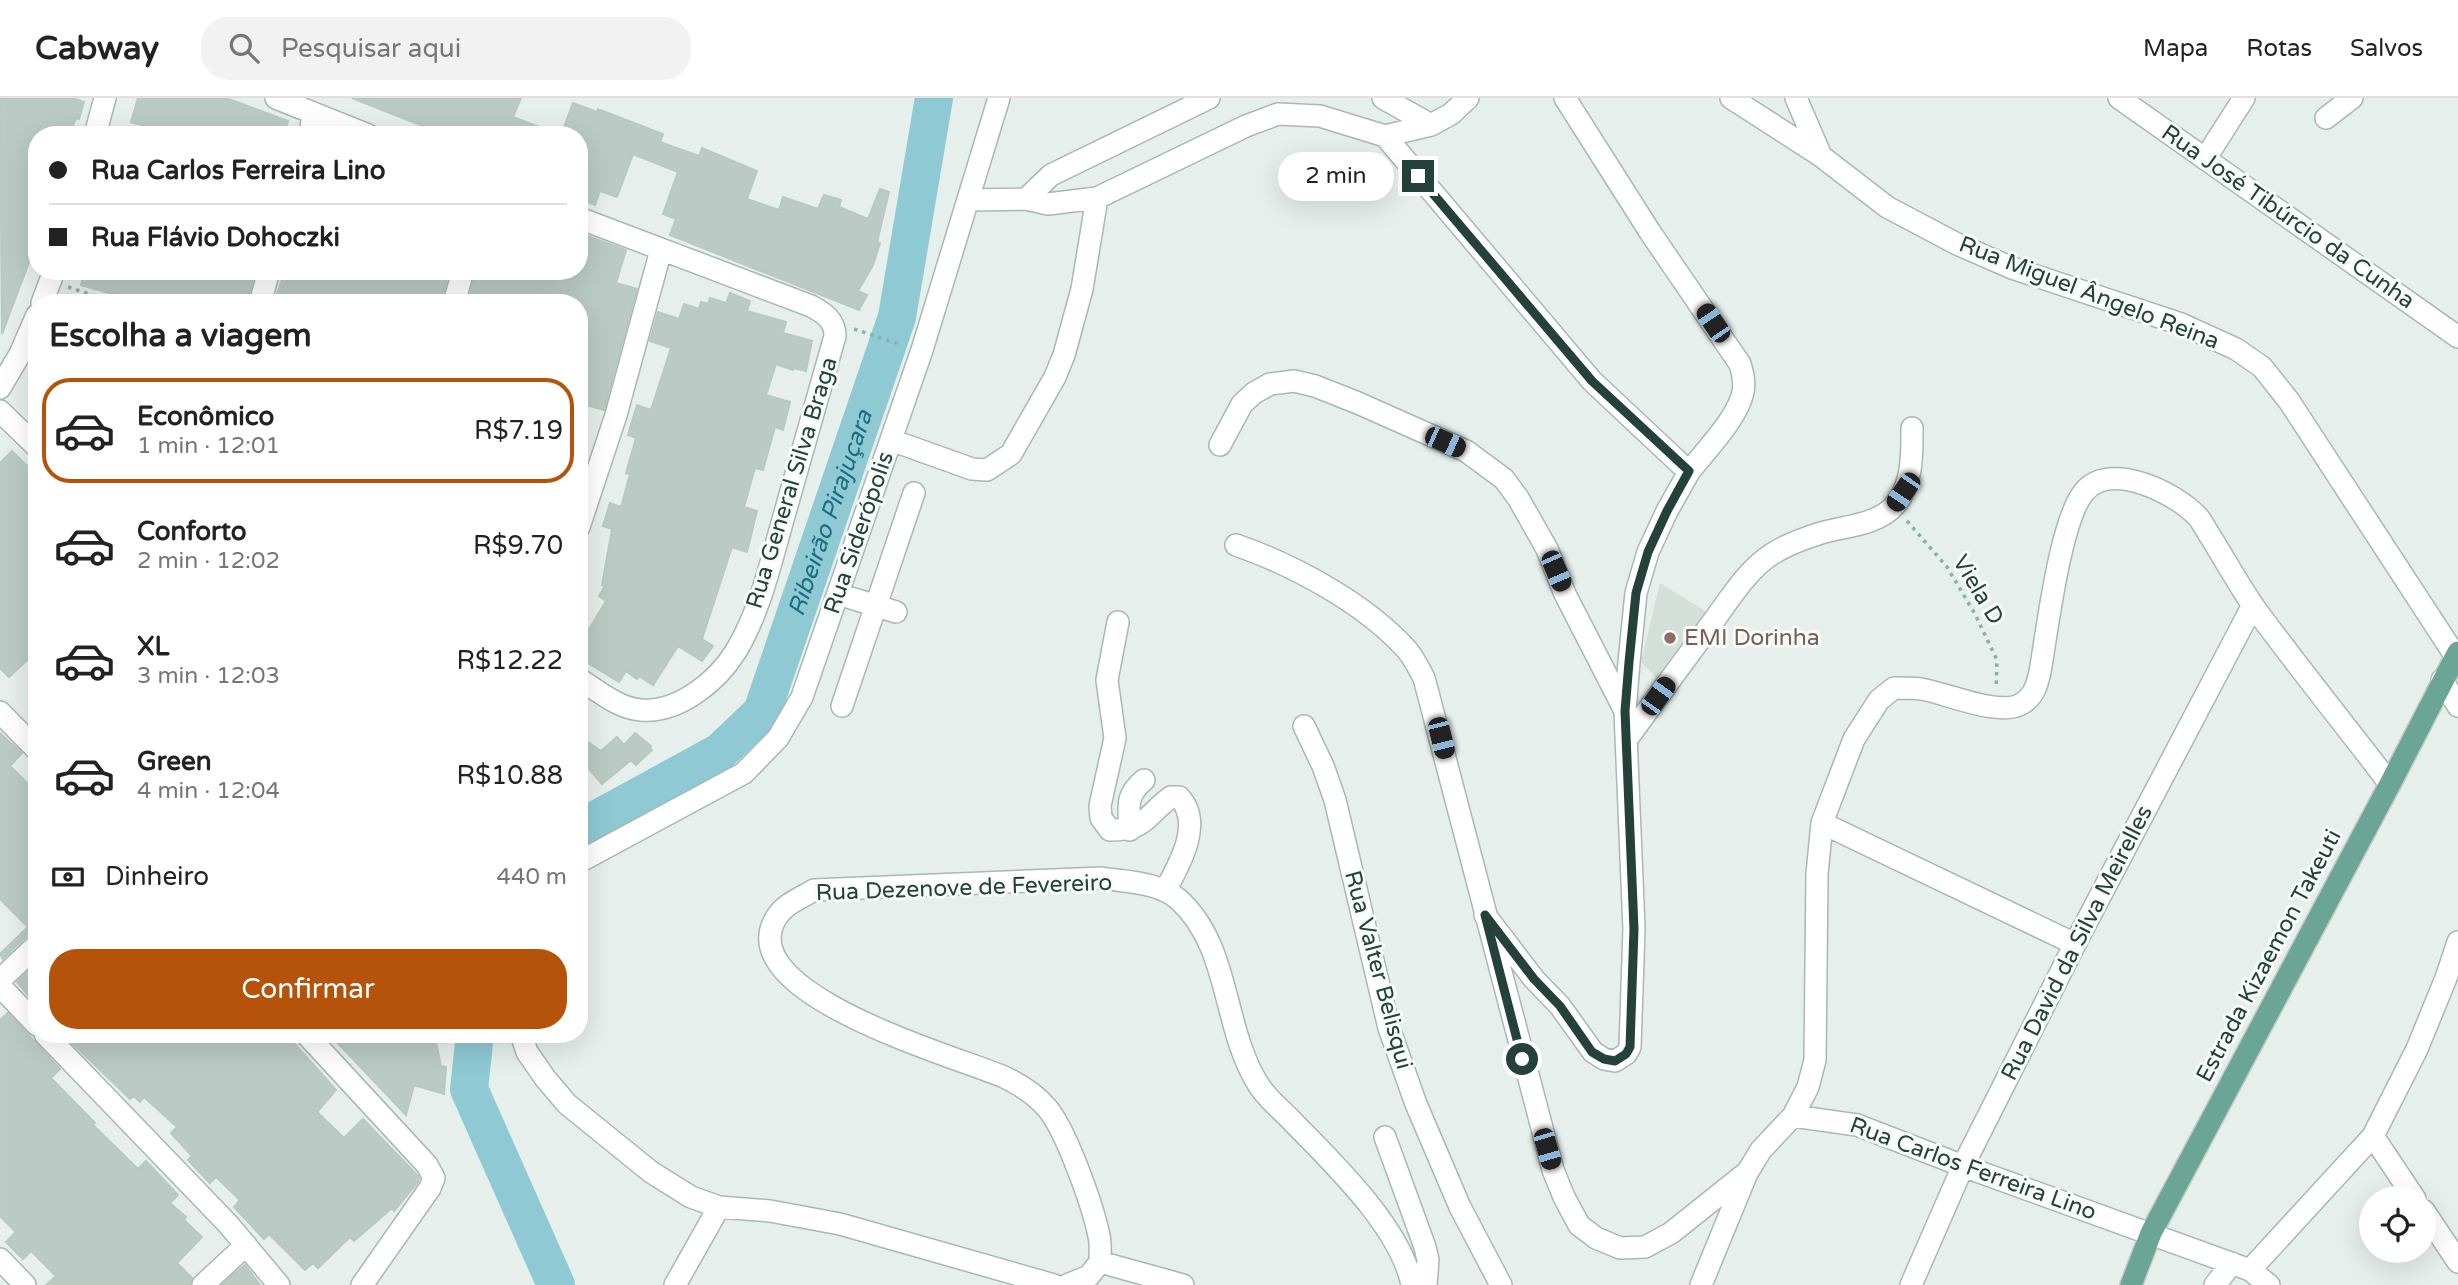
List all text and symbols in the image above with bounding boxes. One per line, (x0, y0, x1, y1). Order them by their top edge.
search box (201, 17, 691, 80)
text: Cabway (35, 29, 159, 68)
icon: search (225, 29, 263, 67)
text: Pesquisar aqui (281, 33, 461, 64)
text: Mapa (2143, 34, 2208, 63)
text: Rotas (2246, 34, 2312, 63)
text: Salvos (2350, 34, 2423, 63)
street label: Rua José Tibúrcio da Cunha (2156, 119, 2420, 315)
callout: 2 min (1278, 152, 1394, 200)
text: Rua Carlos Ferreira Lino (91, 155, 386, 186)
route end (1402, 160, 1434, 192)
text: 2 min (1305, 162, 1367, 190)
text: Rua Flávio Dohoczki (91, 222, 340, 253)
street label: Rua Miguel Ângelo Reina (1955, 230, 2223, 356)
car (1693, 300, 1734, 346)
text: Escolha a viagem (49, 317, 312, 355)
street label: Rua General Silva Braga (740, 354, 844, 612)
icon: car (53, 399, 116, 462)
text: Econômico (137, 401, 274, 432)
water label: Ribeirão Pirajuçara (781, 406, 879, 620)
text: R$7.19 (474, 415, 563, 446)
car (1422, 424, 1469, 460)
text: 1 min · 12:01 (137, 432, 280, 460)
street label: Rua Siderópolis (818, 448, 900, 618)
car (1883, 469, 1924, 515)
icon: car (53, 514, 116, 577)
text: Conforto (137, 516, 246, 547)
text: R$9.70 (473, 530, 563, 561)
text: 2 min · 12:02 (137, 547, 280, 575)
car (1539, 548, 1574, 594)
street label: Viela D (1946, 550, 2010, 630)
place label: EMI Dorinha (1684, 624, 1820, 652)
icon: car (53, 629, 116, 692)
marker: EMI Dorinha (1662, 630, 1678, 646)
text: XL (137, 631, 169, 662)
text: R$12.22 (456, 645, 563, 676)
text: 3 min · 12:03 (137, 662, 280, 690)
car (1638, 673, 1679, 719)
car (1426, 715, 1457, 761)
icon: car (53, 744, 116, 807)
text: Green (137, 746, 212, 777)
text: R$10.88 (457, 760, 563, 791)
text: 4 min · 12:04 (137, 777, 280, 805)
street label: Rua David da Silva Meirelles (1995, 801, 2159, 1085)
street label: Estrada Kizaemon Takeuti (2190, 825, 2348, 1087)
icon: cash (49, 858, 87, 896)
text: Dinheiro (105, 861, 209, 892)
text: 440 m (497, 863, 567, 891)
street label: Rua Valter Belisqui (1338, 868, 1418, 1072)
street label: Rua Dezenove de Fevereiro (815, 869, 1113, 907)
button: Confirmar (49, 949, 567, 1029)
route start (1506, 1043, 1538, 1075)
street label: Rua Carlos Ferreira Lino (1846, 1111, 2100, 1227)
car (1532, 1126, 1563, 1172)
map controls (2359, 1186, 2436, 1263)
button: locate (2359, 1186, 2436, 1263)

